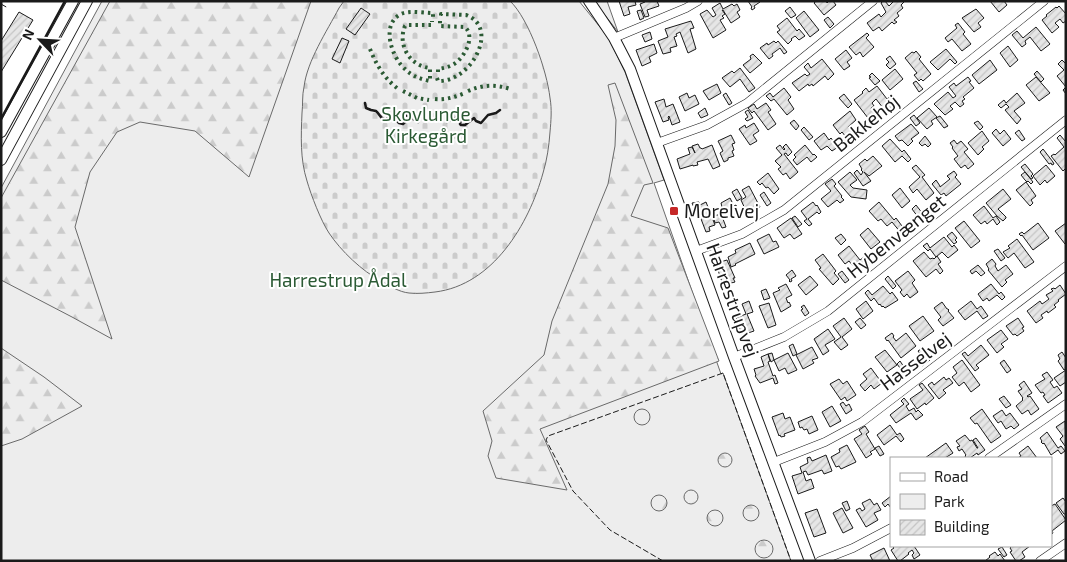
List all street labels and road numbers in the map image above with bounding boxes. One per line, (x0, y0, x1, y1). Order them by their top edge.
street label: Bakkehøj (828, 89, 903, 156)
street label: Hybenvænget (842, 189, 950, 282)
street label: Harrestrupvej (702, 240, 765, 360)
street label: Hasselvej (875, 327, 955, 395)

